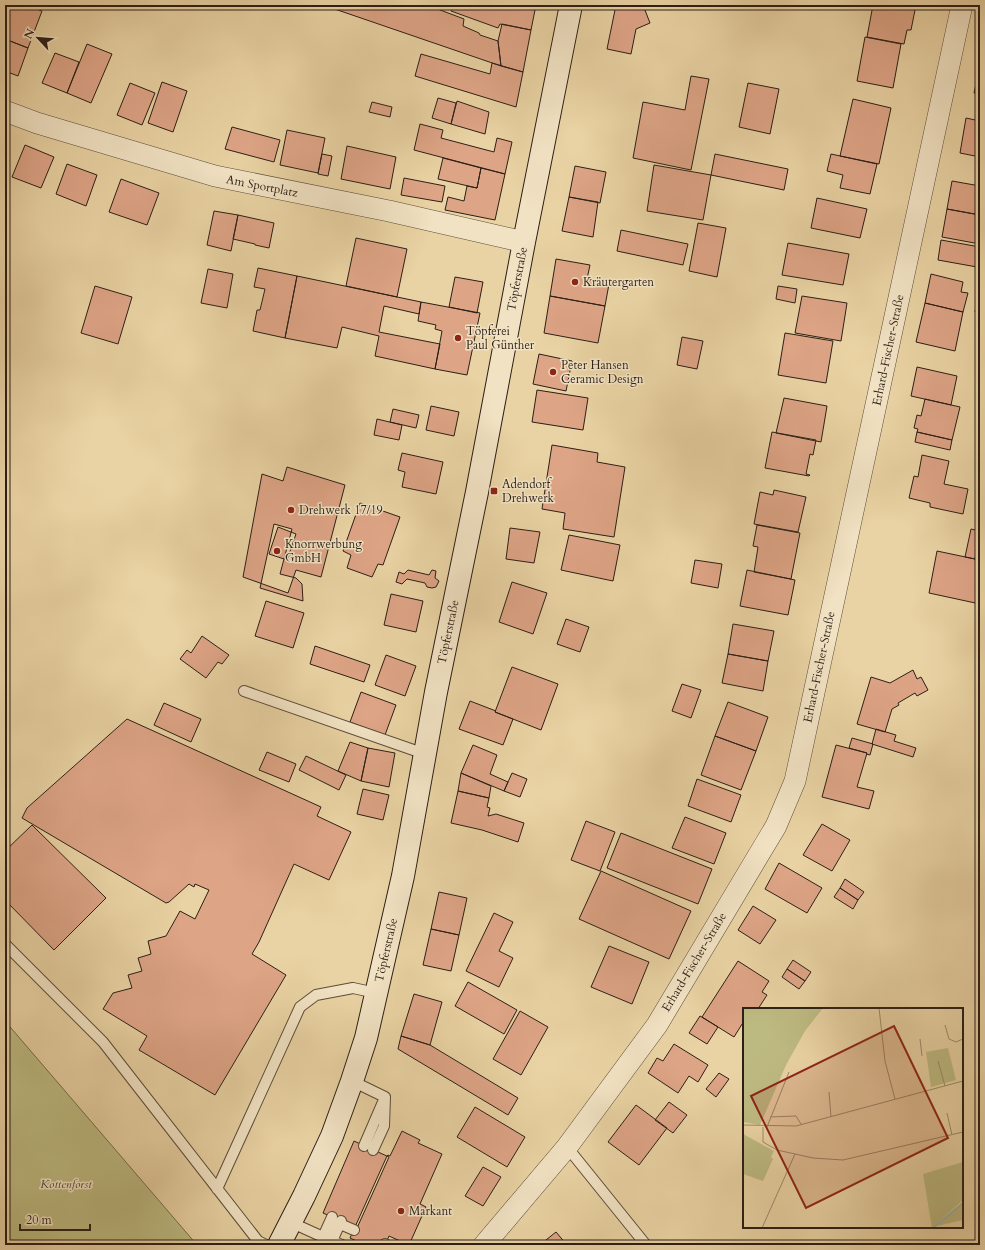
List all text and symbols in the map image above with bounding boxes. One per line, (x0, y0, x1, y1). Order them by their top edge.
north arrow (18, 18, 58, 58)
text: N (21, 26, 38, 41)
street label: Am Sportplatz (225, 171, 300, 201)
street label: Töpferstraße (503, 246, 531, 312)
place label: Kräutergarten (583, 274, 654, 290)
marker: Kräutergarten (570, 277, 580, 287)
street label: Erhard-Fischer-Straße (868, 293, 908, 407)
place label: Töpferei Paul Günther (466, 323, 535, 353)
marker: Töpferei Paul Günther (453, 333, 463, 343)
place label: Peter Hansen Ceramic Design (561, 357, 644, 387)
marker: Peter Hansen Ceramic Design (548, 367, 558, 377)
place label: Adendorf Drehwerk (502, 476, 555, 506)
marker: Adendorf Drehwerk (489, 486, 499, 496)
place label: Drehwerk 17/19 (299, 502, 383, 518)
marker: Drehwerk 17/19 (286, 505, 296, 515)
place label: Knorrwerbung GmbH (285, 536, 362, 566)
marker: Knorrwerbung GmbH (272, 546, 282, 556)
street label: Töpferstraße (433, 598, 463, 666)
street label: Erhard-Fischer-Straße (799, 610, 839, 724)
street label: Erhard-Fischer-Straße (658, 909, 730, 1015)
street label: Töpferstraße (371, 916, 401, 984)
inset map (743, 1008, 963, 1228)
park label: Kottenforst (40, 1176, 92, 1192)
place label: Markant (409, 1203, 452, 1219)
scale bar (20, 1206, 90, 1232)
marker: Markant (396, 1206, 406, 1216)
text: 20 m (26, 1212, 53, 1228)

